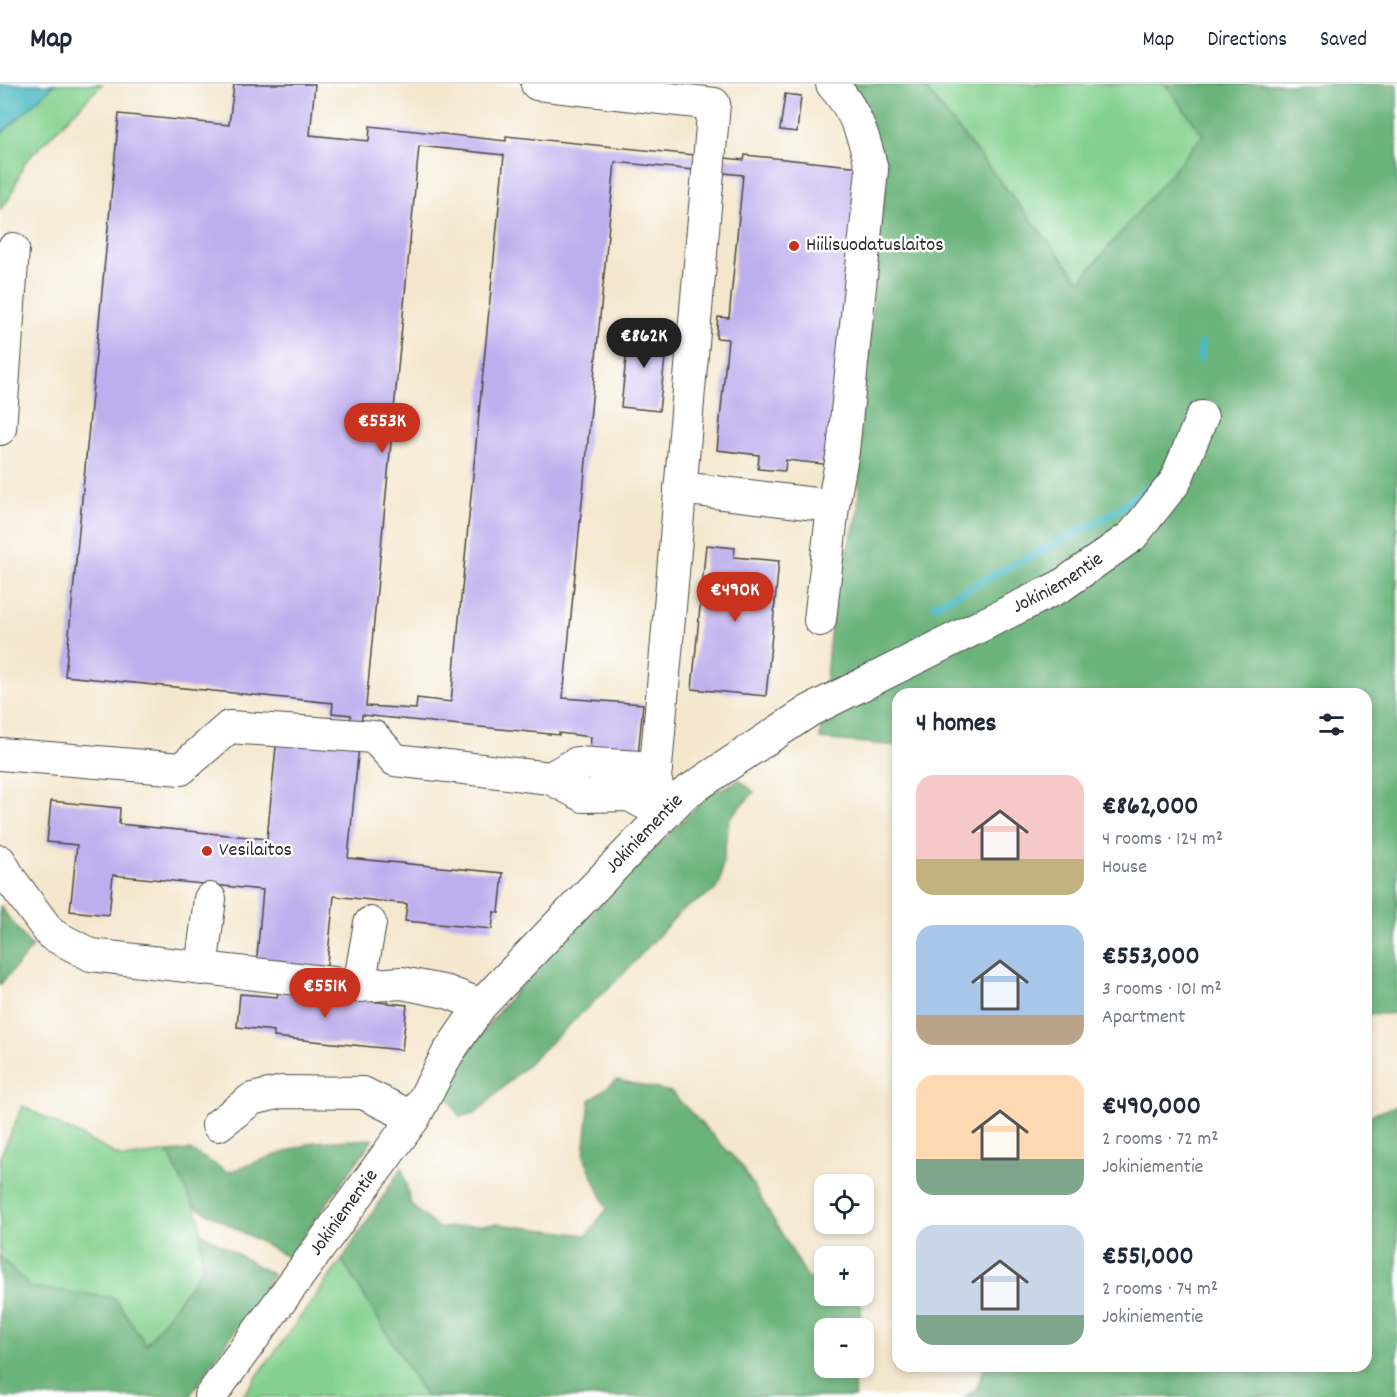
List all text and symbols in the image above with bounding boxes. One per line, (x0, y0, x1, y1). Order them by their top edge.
text: Map (30, 21, 72, 61)
text: Map (1143, 26, 1174, 56)
text: Directions (1207, 26, 1287, 56)
text: Saved (1320, 26, 1367, 56)
place label: Hiilisuodatuslaitos (806, 232, 944, 260)
marker: Hiilisuodatuslaitos (787, 239, 801, 253)
pin: €862K (602, 318, 686, 369)
text: €862K (621, 323, 667, 351)
pin: €553K (340, 403, 424, 454)
text: €553K (358, 408, 406, 436)
street label: Jokiniementie (1008, 546, 1110, 622)
pin: €490K (693, 572, 777, 623)
text: €490K (711, 577, 759, 605)
text: 4 homes (916, 706, 996, 743)
icon: filters (1315, 708, 1348, 741)
street label: Jokiniementie (600, 788, 691, 881)
text: €862,000 (1102, 789, 1199, 826)
icon: home (964, 799, 1036, 871)
text: 4 rooms · 124 m² (1102, 826, 1223, 854)
place label: Vesilaitos (219, 837, 292, 865)
marker: Vesilaitos (200, 844, 214, 858)
text: House (1102, 854, 1147, 882)
text: €553,000 (1102, 939, 1200, 976)
icon: home (964, 949, 1036, 1021)
pin: €551K (283, 968, 367, 1019)
text: €551K (303, 973, 347, 1001)
text: 3 rooms · 101 m² (1102, 976, 1222, 1004)
text: Apartment (1102, 1004, 1185, 1032)
text: €490,000 (1102, 1089, 1201, 1126)
icon: home (964, 1099, 1036, 1171)
text: 2 rooms · 72 m² (1102, 1126, 1218, 1154)
text: Jokiniementie (1102, 1154, 1203, 1182)
street label: Jokiniementie (303, 1164, 386, 1262)
map controls (814, 1174, 874, 1378)
button: locate (814, 1174, 874, 1234)
text: €551,000 (1102, 1239, 1194, 1276)
button: + (814, 1246, 874, 1306)
icon: home (964, 1249, 1036, 1321)
text: 2 rooms · 74 m² (1102, 1276, 1218, 1304)
text: Jokiniementie (1102, 1304, 1203, 1332)
button: − (814, 1318, 874, 1378)

